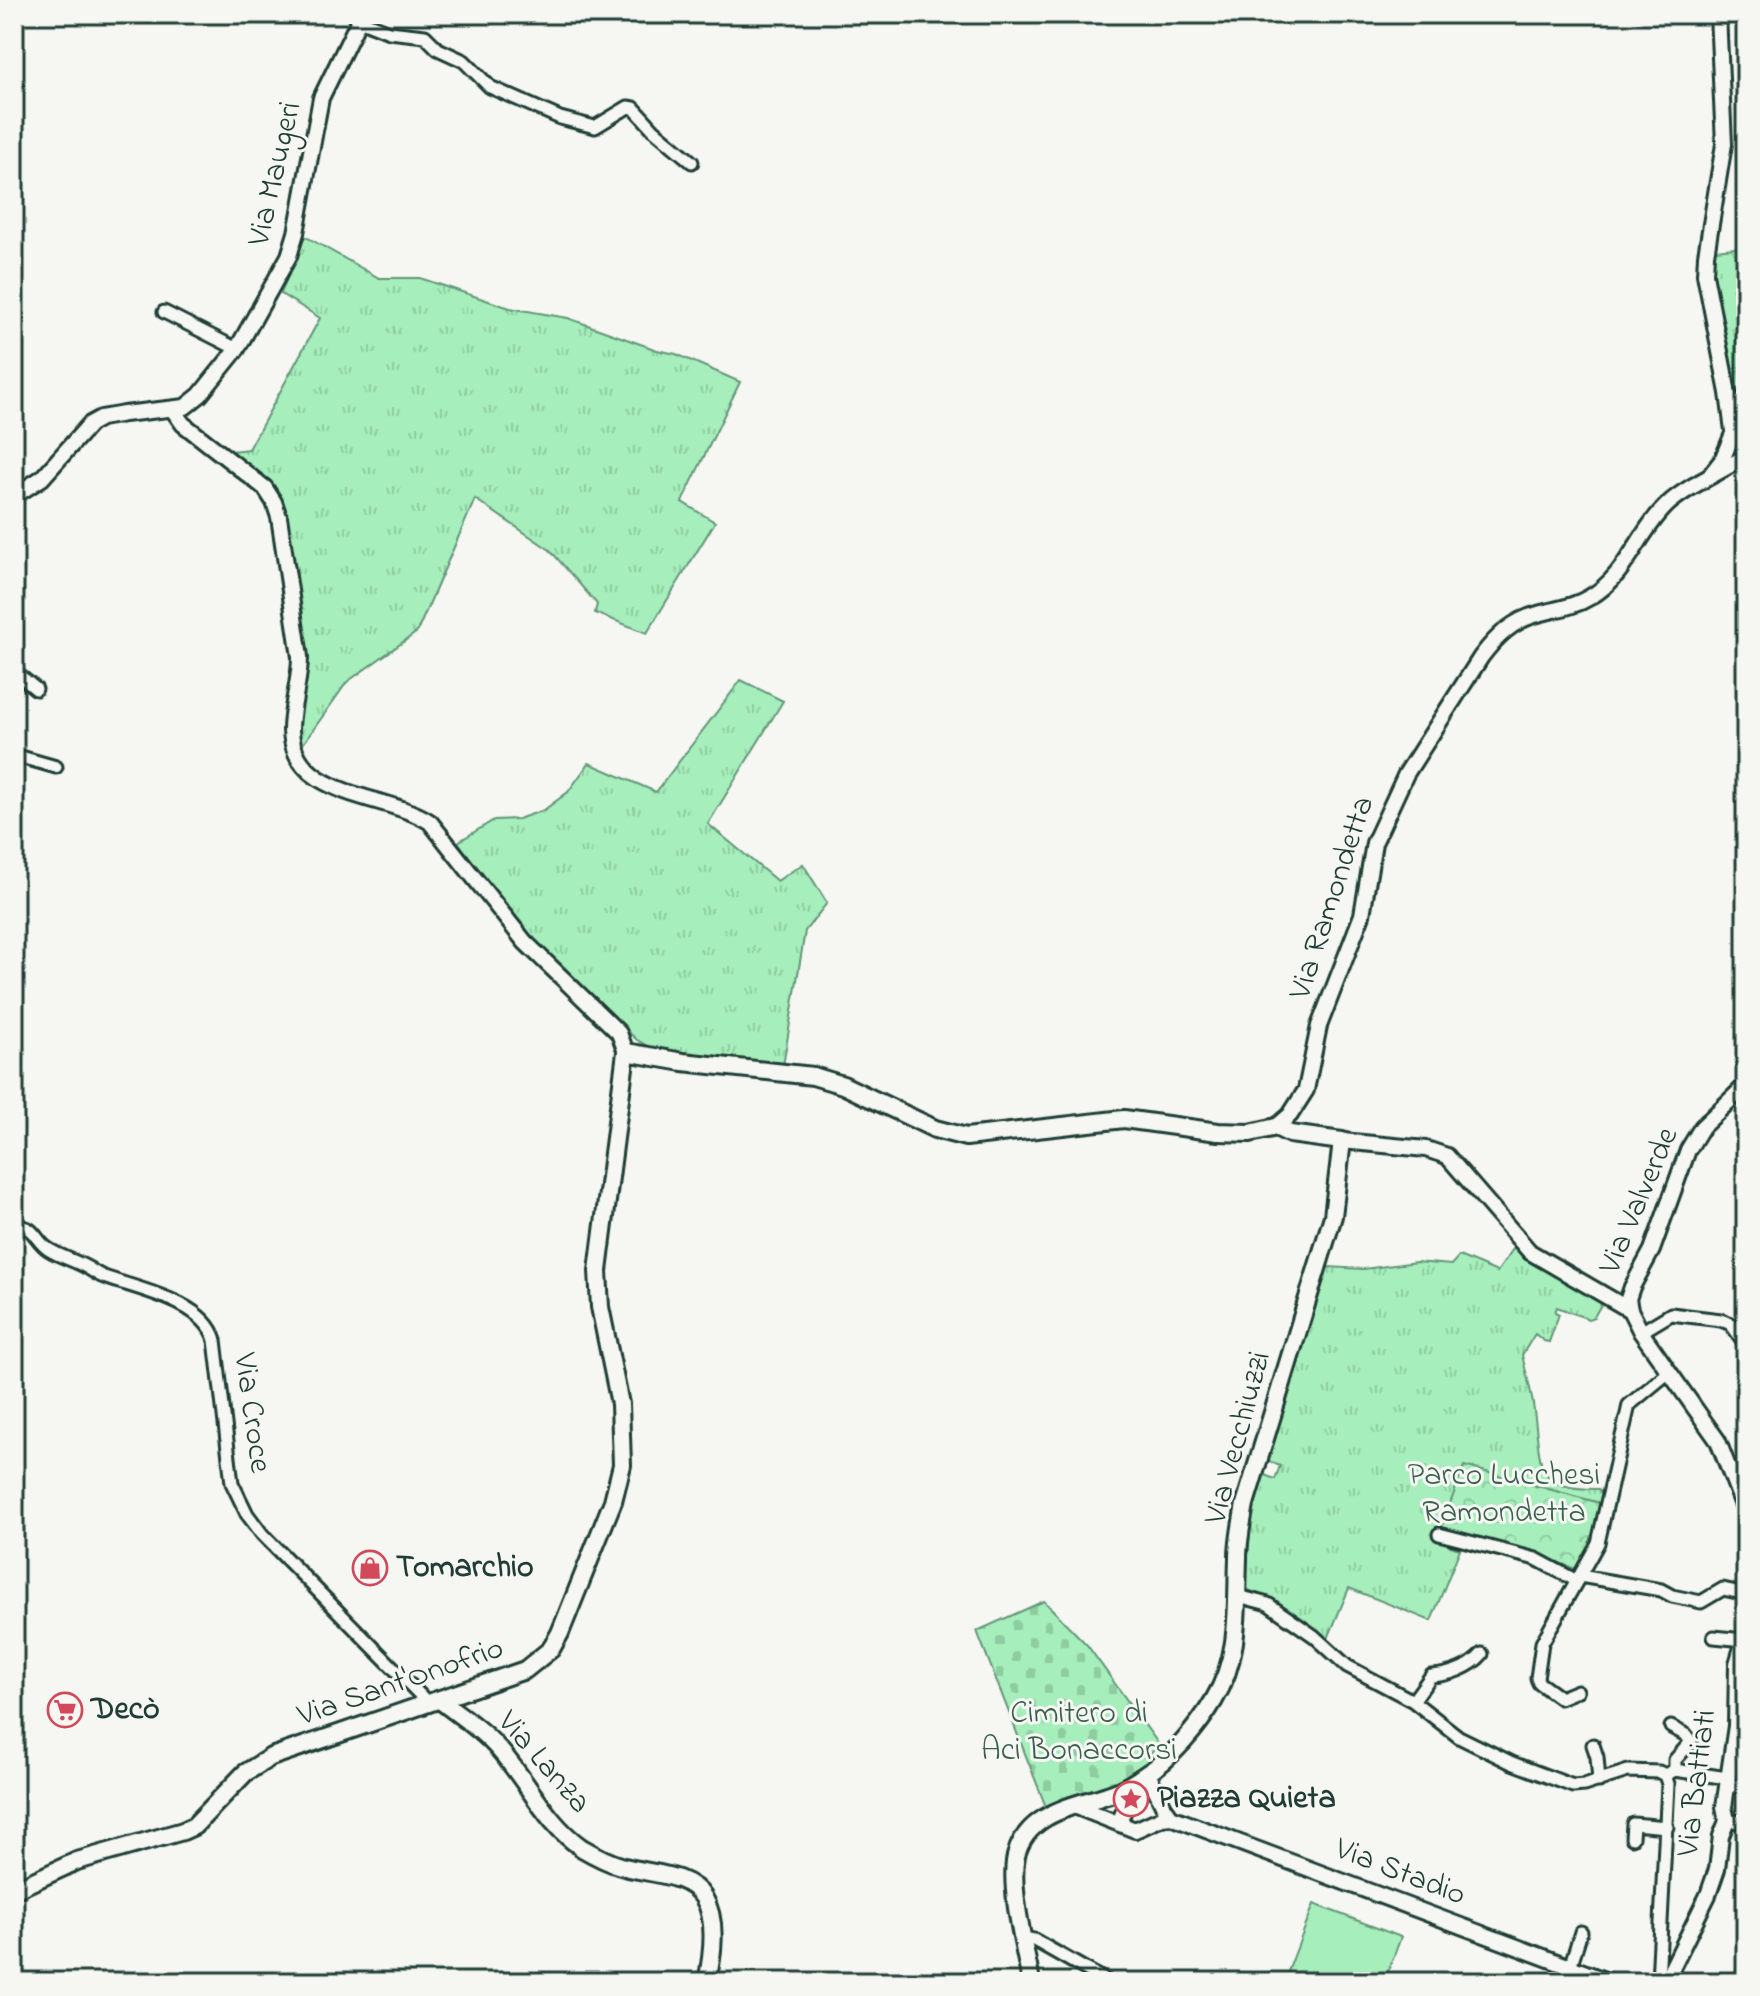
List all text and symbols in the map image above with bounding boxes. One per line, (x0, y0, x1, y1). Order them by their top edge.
street label: Via Maugeri (236, 97, 315, 252)
street label: Via Ramondetta (1278, 790, 1388, 1007)
street label: Via Valverde (1588, 1120, 1692, 1283)
street label: Via Vecchiuzzi (1193, 1346, 1285, 1531)
street label: Via Croce (219, 1349, 283, 1477)
park label: Parco Lucchesi Ramondetta (1408, 1453, 1600, 1537)
place label: Tomarchio (396, 1545, 534, 1592)
shop icon: Tomarchio (351, 1549, 389, 1587)
street label: Via Sant'Onofrio (291, 1626, 510, 1741)
place label: Decò (89, 1687, 160, 1734)
supermarket icon: Decò (46, 1691, 84, 1729)
park label: Cimitero di Aci Bonaccorsi (981, 1691, 1177, 1775)
street label: Via Lanza (484, 1700, 601, 1825)
street label: Via Battiati (1666, 1707, 1730, 1860)
place label: Piazza Quieta (1157, 1776, 1336, 1823)
place icon: Piazza Quieta (1112, 1780, 1150, 1818)
street label: Via Stadio (1327, 1826, 1472, 1919)

